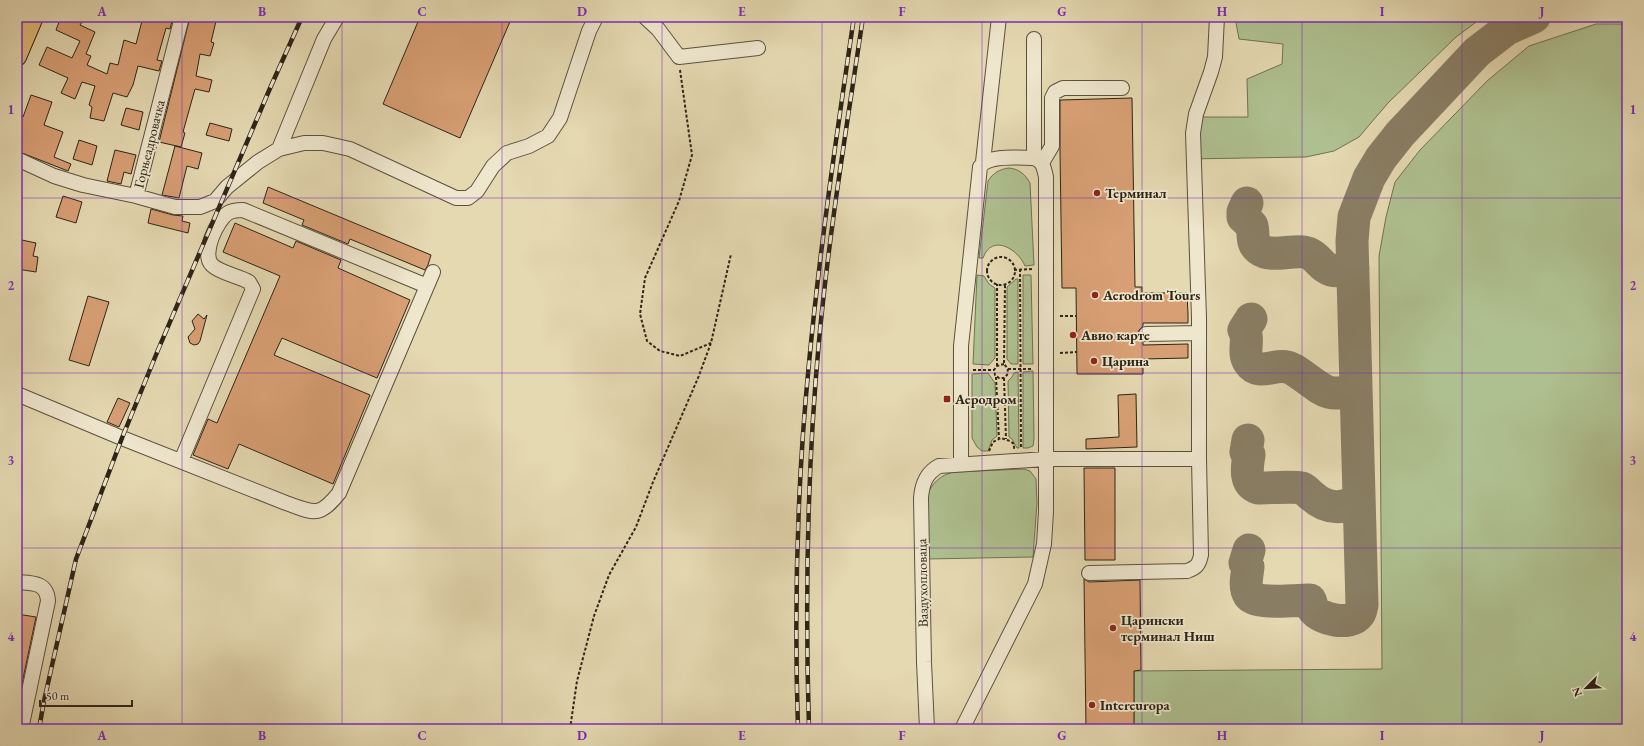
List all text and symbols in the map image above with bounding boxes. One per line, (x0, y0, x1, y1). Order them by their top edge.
text: A (96, 3, 107, 20)
text: B (258, 3, 266, 20)
text: C (417, 3, 427, 20)
text: D (577, 3, 587, 20)
text: E (738, 3, 746, 20)
text: F (898, 3, 906, 20)
text: G (1057, 3, 1067, 20)
text: H (1217, 3, 1228, 20)
text: I (1380, 3, 1385, 20)
text: J (1538, 3, 1545, 20)
street label: Горњеадровачка (129, 98, 169, 190)
text: 1 (8, 101, 15, 118)
text: 1 (1630, 101, 1637, 118)
place label: Терминал (1105, 184, 1167, 202)
marker: Терминал (1092, 188, 1102, 198)
text: 2 (8, 277, 15, 294)
text: 2 (1630, 277, 1637, 294)
place label: Aerodrom Tours (1102, 286, 1200, 304)
marker: Aerodrom Tours (1090, 290, 1100, 300)
place label: Авио карте (1080, 326, 1150, 344)
marker: Авио карте (1068, 330, 1078, 340)
place label: Царина (1102, 352, 1150, 370)
marker: Царина (1089, 356, 1099, 366)
place label: Аеродром (954, 390, 1017, 408)
marker: Аеродром (942, 394, 952, 404)
text: 3 (8, 452, 15, 469)
text: 3 (1630, 452, 1637, 469)
street label: Ваздухопловаца (912, 538, 932, 628)
place label: Царински терминал Ниш (1121, 611, 1215, 645)
marker: Царински терминал Ниш (1108, 623, 1118, 633)
text: 4 (8, 628, 15, 645)
text: 4 (1630, 628, 1637, 645)
north arrow (1566, 668, 1606, 708)
scale bar (40, 682, 132, 708)
text: N (1569, 685, 1585, 699)
text: 50 m (46, 688, 70, 704)
place label: Intereuropa (1100, 696, 1170, 714)
marker: Intereuropa (1087, 700, 1097, 710)
text: A (96, 727, 107, 744)
text: B (258, 727, 266, 744)
text: C (417, 727, 427, 744)
text: D (577, 727, 587, 744)
text: E (738, 727, 746, 744)
text: F (898, 727, 906, 744)
text: G (1057, 727, 1067, 744)
text: H (1217, 727, 1228, 744)
text: I (1380, 727, 1385, 744)
text: J (1538, 727, 1545, 744)

